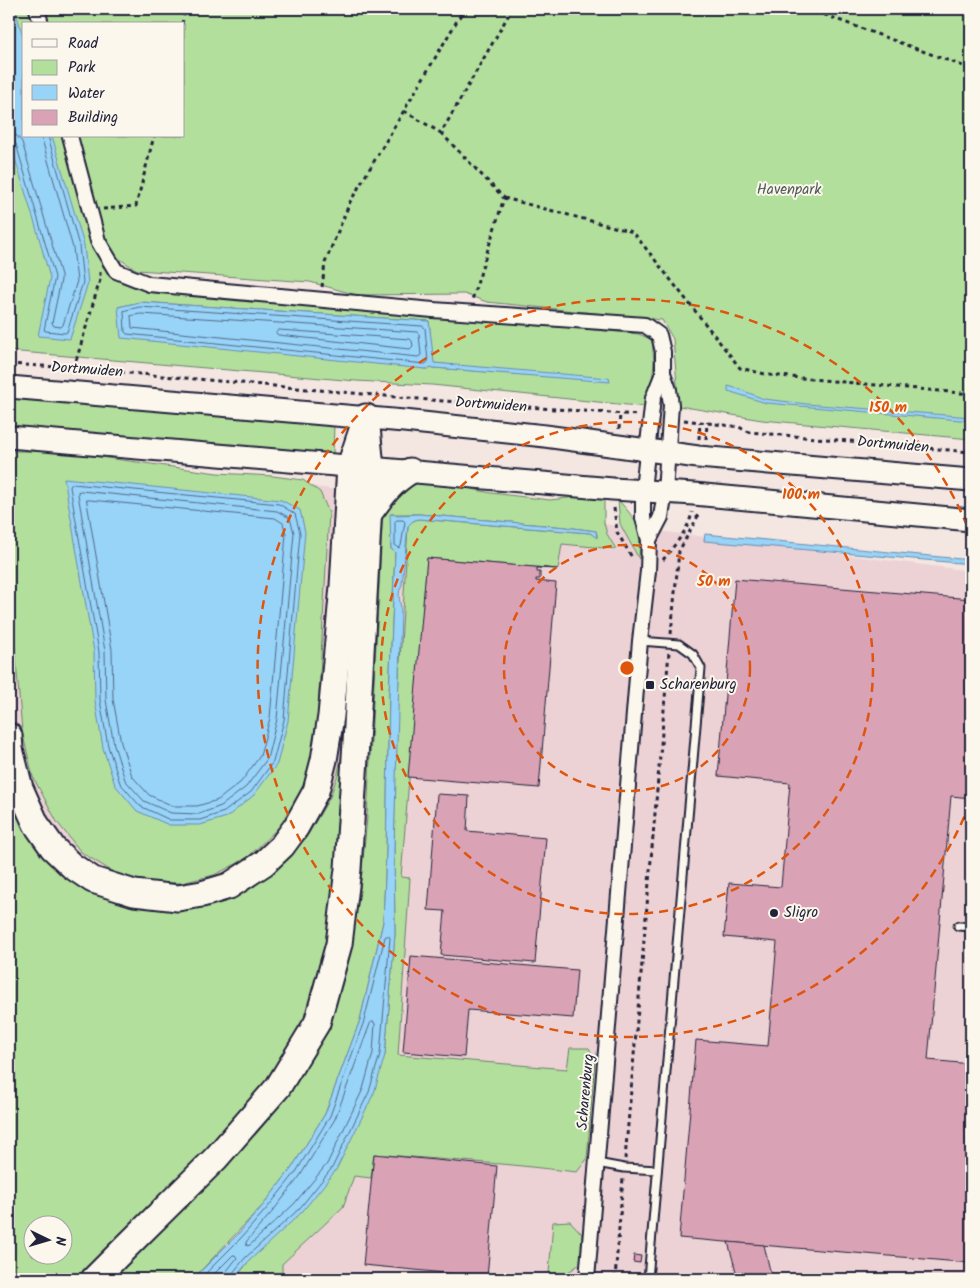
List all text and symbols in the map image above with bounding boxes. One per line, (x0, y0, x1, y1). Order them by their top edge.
legend (22, 22, 185, 138)
text: Road (68, 32, 99, 56)
text: Park (68, 56, 96, 80)
text: Water (68, 82, 105, 106)
text: Building (68, 106, 118, 130)
park label: Havenpark (757, 178, 822, 202)
street label: Dortmuiden (50, 356, 124, 384)
street label: Dortmuiden (454, 391, 528, 419)
text: 150 m (869, 396, 907, 420)
street label: Dortmuiden (856, 430, 930, 460)
text: 100 m (782, 483, 820, 507)
text: 50 m (696, 570, 731, 594)
centre of rings (618, 659, 636, 677)
place label: Scharenburg (660, 673, 737, 697)
marker: Scharenburg (644, 679, 656, 691)
place label: Sligro (784, 901, 818, 925)
marker: Sligro (768, 907, 780, 919)
street label: Scharenburg (571, 1053, 601, 1131)
north arrow (22, 1216, 72, 1266)
text: N (49, 1236, 71, 1247)

